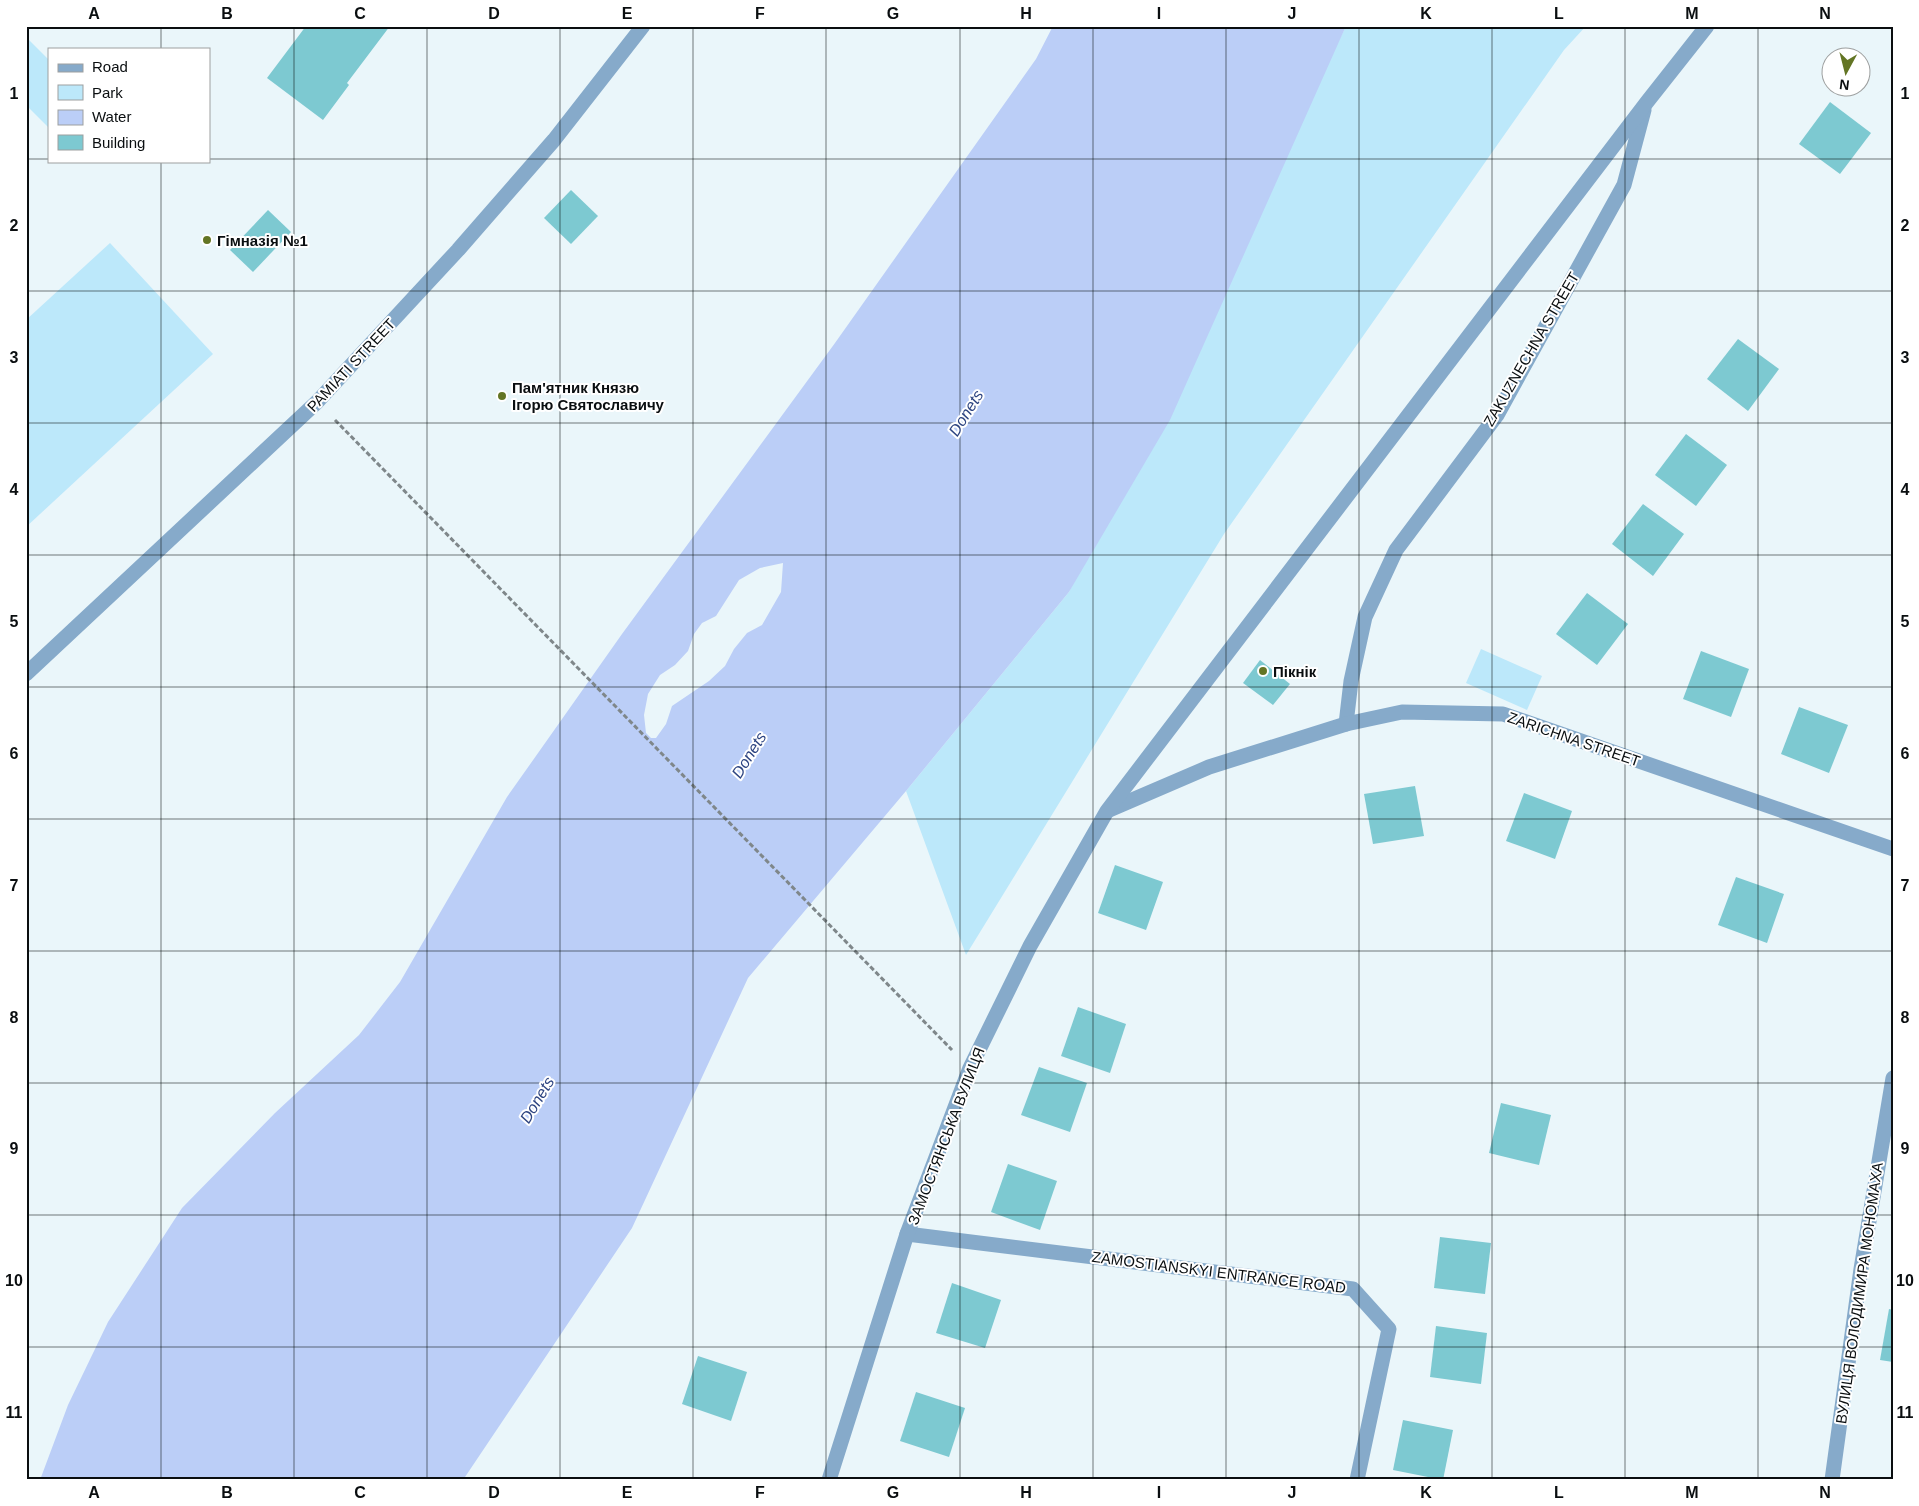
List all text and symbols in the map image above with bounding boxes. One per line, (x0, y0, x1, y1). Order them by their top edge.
text: A (88, 5, 100, 22)
text: B (221, 5, 233, 22)
text: C (354, 5, 366, 22)
text: D (488, 5, 500, 22)
text: E (622, 5, 633, 22)
text: F (755, 5, 765, 22)
text: G (887, 5, 899, 22)
text: H (1020, 5, 1032, 22)
text: I (1157, 5, 1161, 22)
text: J (1288, 5, 1296, 22)
text: K (1420, 5, 1432, 22)
text: L (1554, 5, 1564, 22)
text: M (1685, 5, 1699, 22)
text: N (1819, 5, 1831, 22)
legend (48, 48, 210, 162)
north arrow (1822, 48, 1872, 98)
text: Road (92, 58, 128, 75)
text: N (1838, 76, 1850, 93)
text: Park (92, 84, 123, 101)
text: 1 (10, 85, 19, 102)
text: 1 (1901, 85, 1910, 102)
text: Water (92, 108, 131, 125)
text: Building (92, 134, 145, 151)
text: 2 (10, 217, 19, 234)
text: 2 (1901, 217, 1910, 234)
place label: Гімназія №1 (217, 232, 308, 249)
marker: Гімназія №1 (201, 234, 213, 246)
street label: ZAKUZNECHNA STREET (1480, 269, 1582, 429)
street label: PAMIATI STREET (303, 315, 399, 415)
text: 3 (10, 349, 19, 366)
text: 3 (1901, 349, 1910, 366)
place label: Пам'ятник Князю Ігорю Святославичу (512, 379, 665, 413)
water label: Donets (945, 387, 987, 439)
marker: Пам'ятник Князю Ігорю Святославичу (496, 390, 508, 402)
text: 4 (10, 481, 19, 498)
text: 4 (1901, 481, 1910, 498)
text: 5 (10, 613, 19, 630)
text: 5 (1901, 613, 1910, 630)
place label: Пікнік (1273, 663, 1317, 680)
marker: Пікнік (1257, 665, 1269, 677)
street label: ZARICHNA STREET (1505, 708, 1643, 770)
water label: Donets (728, 729, 770, 781)
text: 6 (10, 745, 19, 762)
text: 6 (1901, 745, 1910, 762)
text: 7 (10, 877, 19, 894)
text: 7 (1901, 877, 1910, 894)
text: 8 (10, 1009, 19, 1026)
text: 8 (1901, 1009, 1910, 1026)
street label: ЗАМОСТЯНСЬКА ВУЛИЦЯ (904, 1045, 988, 1227)
water label: Donets (517, 1074, 557, 1126)
text: 9 (10, 1140, 19, 1157)
text: 9 (1901, 1140, 1910, 1157)
street label: ВУЛИЦЯ ВОЛОДИМИРА МОНОМАХА (1832, 1161, 1886, 1425)
street label: ZAMOSTIANSKYI ENTRANCE ROAD (1091, 1248, 1347, 1296)
text: 10 (5, 1272, 23, 1289)
text: 10 (1896, 1272, 1914, 1289)
text: 11 (6, 1404, 23, 1421)
text: 11 (1897, 1404, 1914, 1421)
text: A (88, 1484, 100, 1501)
text: B (221, 1484, 233, 1501)
text: C (354, 1484, 366, 1501)
text: D (488, 1484, 500, 1501)
text: E (622, 1484, 633, 1501)
text: F (755, 1484, 765, 1501)
text: G (887, 1484, 899, 1501)
text: H (1020, 1484, 1032, 1501)
text: I (1157, 1484, 1161, 1501)
text: J (1288, 1484, 1296, 1501)
text: K (1420, 1484, 1432, 1501)
text: L (1554, 1484, 1564, 1501)
text: M (1685, 1484, 1699, 1501)
text: N (1819, 1484, 1831, 1501)

